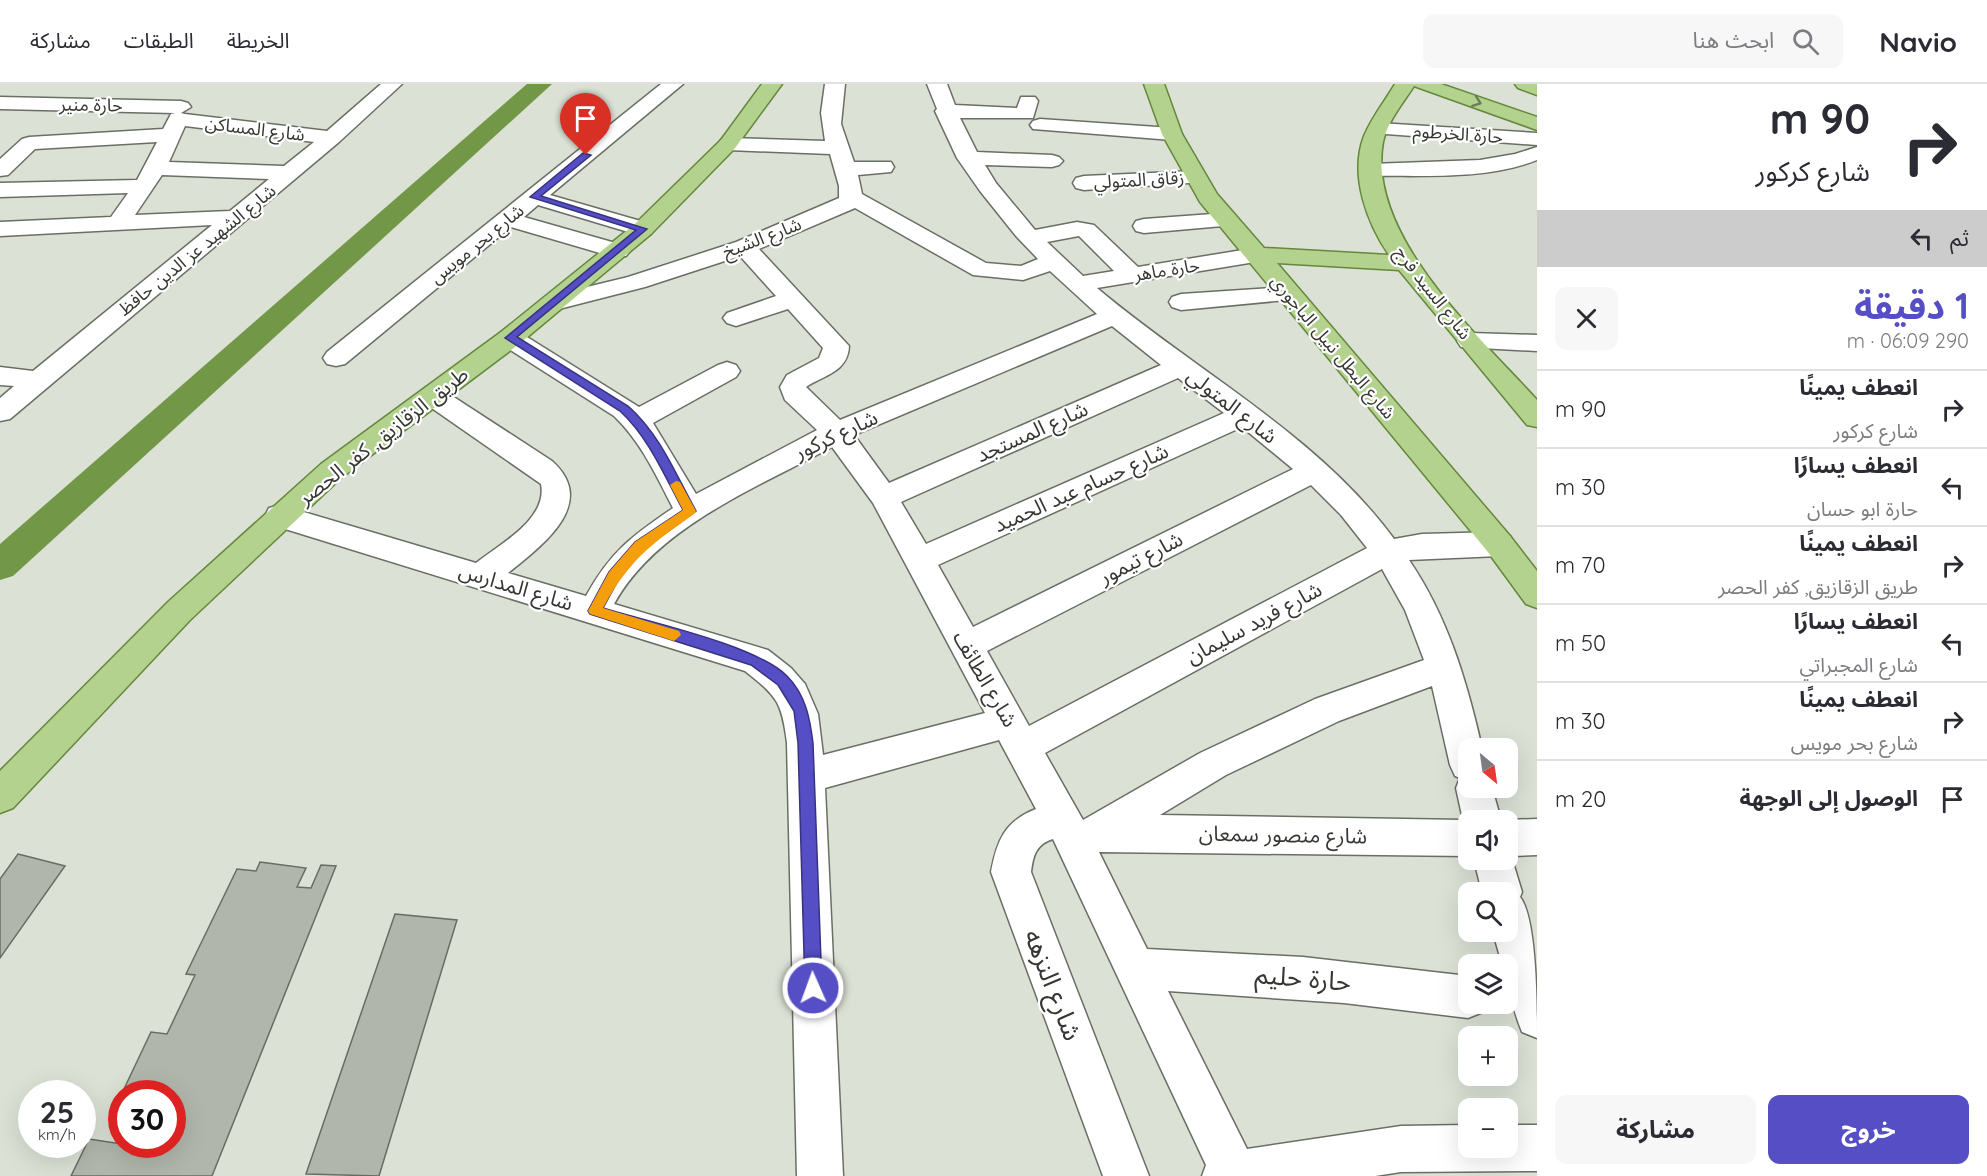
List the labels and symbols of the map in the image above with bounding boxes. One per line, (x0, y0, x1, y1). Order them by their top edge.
street label: حارة منير (58, 92, 123, 117)
pin (560, 93, 611, 155)
one-way arrow (1471, 94, 1482, 107)
street label: شارع المساكن (203, 111, 306, 149)
street label: حارة الخرطوم (1412, 119, 1504, 151)
street label: زقاق المتولي (1093, 166, 1185, 196)
street label: شارع الشهيد عز الدين حافظ (113, 179, 282, 323)
street label: شارع بحر مويس (425, 199, 530, 291)
street label: شارع الشيخ (719, 212, 806, 266)
street label: شارع السيد فرج (1387, 241, 1477, 346)
street label: حارة ماهر (1132, 253, 1201, 286)
street label: شارع البطل نبيل الباجوري (1264, 270, 1401, 426)
street label: طريق الزقازيق, كفر الحصر (291, 360, 474, 511)
street label: شارع المتولي (1180, 362, 1283, 452)
street label: شارع المستجد (972, 395, 1093, 470)
street label: شارع كركور (789, 403, 883, 468)
street label: شارع حسام عبد الحميد (989, 437, 1174, 541)
street label: شارع تيمور (1093, 525, 1188, 592)
street label: شارع المدارس (455, 556, 576, 619)
street label: شارع فريد سليمان (1181, 575, 1327, 671)
street label: شارع الطائف (945, 626, 1024, 733)
north arrow (1458, 738, 1518, 798)
street label: شارع منصور سمعان (1199, 820, 1367, 851)
street label: شارع النزهه (1014, 925, 1090, 1046)
position arrow (781, 956, 845, 1020)
street label: حارة حليم (1253, 957, 1353, 1002)
speed limit sign: 30 (108, 1080, 186, 1158)

